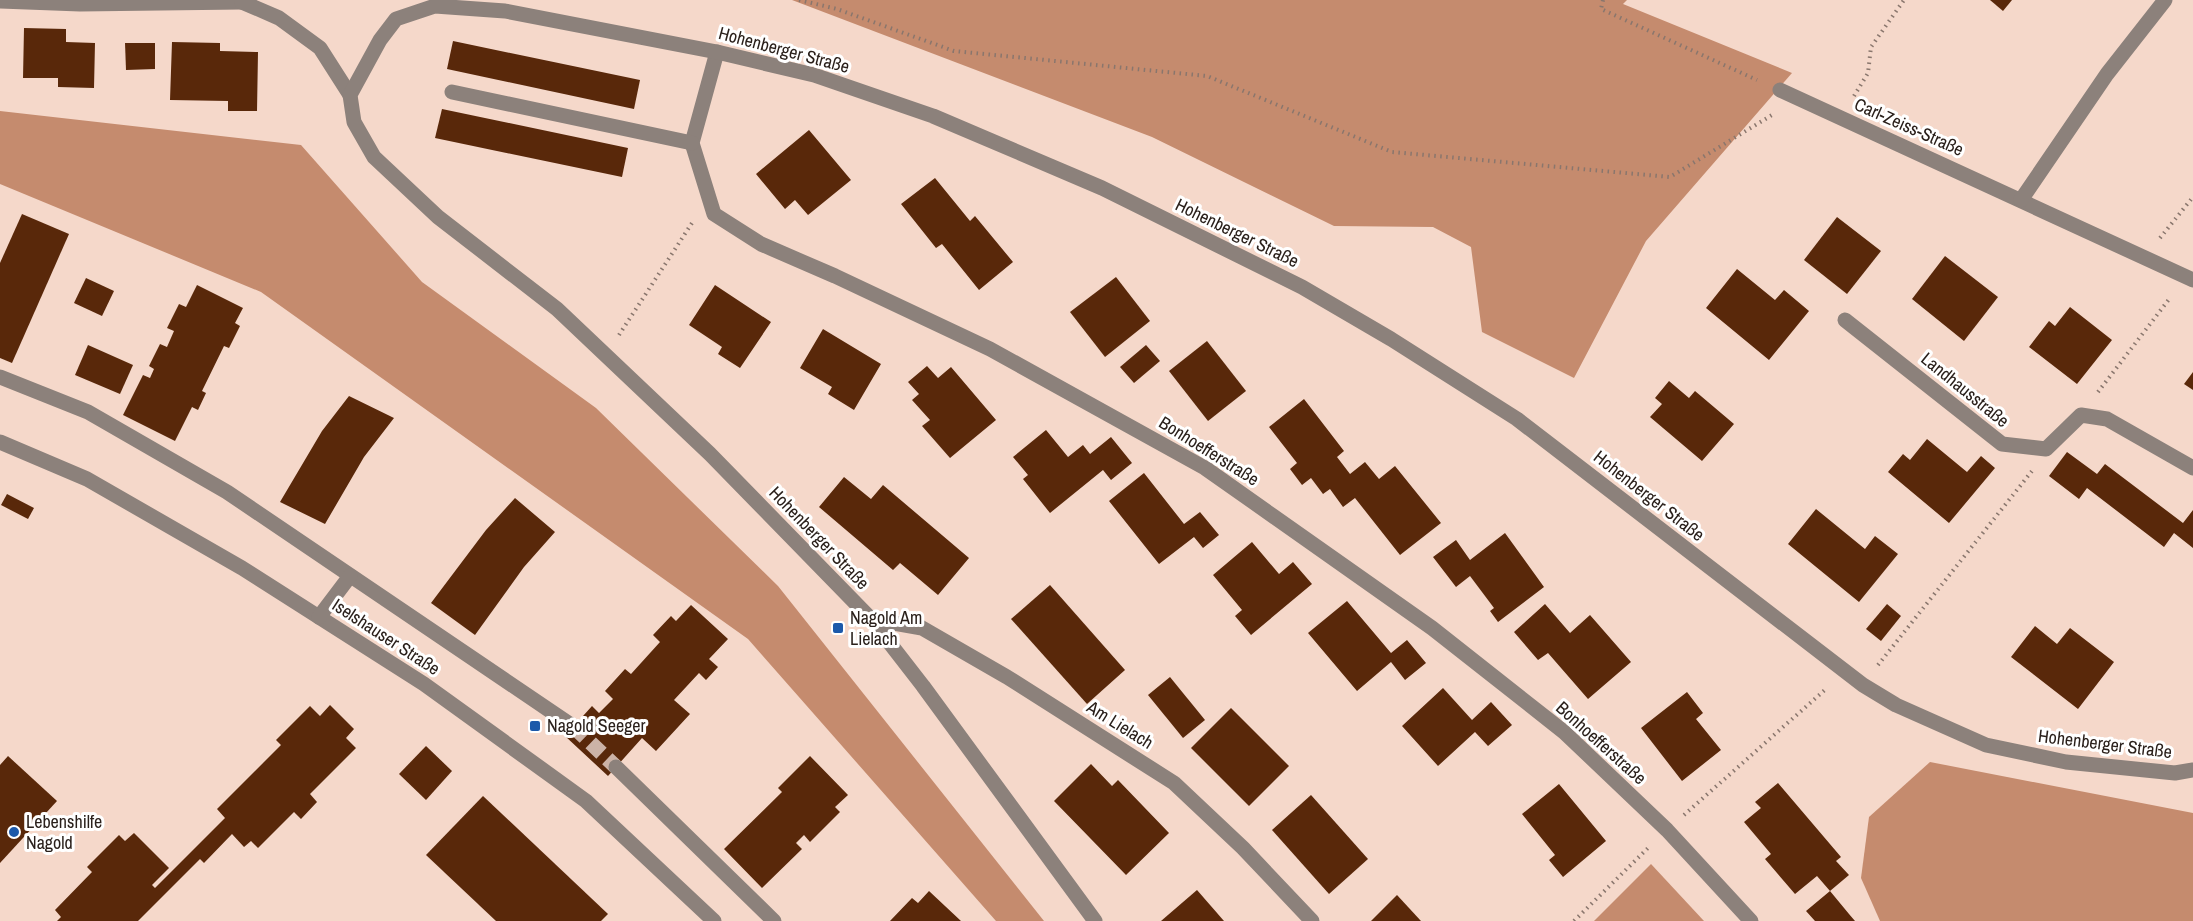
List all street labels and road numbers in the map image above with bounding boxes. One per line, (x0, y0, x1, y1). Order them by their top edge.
street label: Hohenberger Straße (716, 20, 852, 79)
street label: Carl-Zeiss-Straße (1851, 91, 1968, 162)
street label: Hohenberger Straße (1171, 192, 1303, 273)
street label: Landhausstraße (1916, 346, 2015, 433)
street label: Bonhoefferstraße (1154, 410, 1264, 491)
street label: Hohenberger Straße (1589, 444, 1710, 547)
street label: Hohenberger Straße (764, 481, 875, 595)
street label: Iselshauser Straße (328, 592, 445, 681)
street label: Am Lielach (1081, 694, 1158, 755)
street label: Bonhoefferstraße (1551, 695, 1652, 790)
street label: Hohenberger Straße (2037, 723, 2173, 764)

